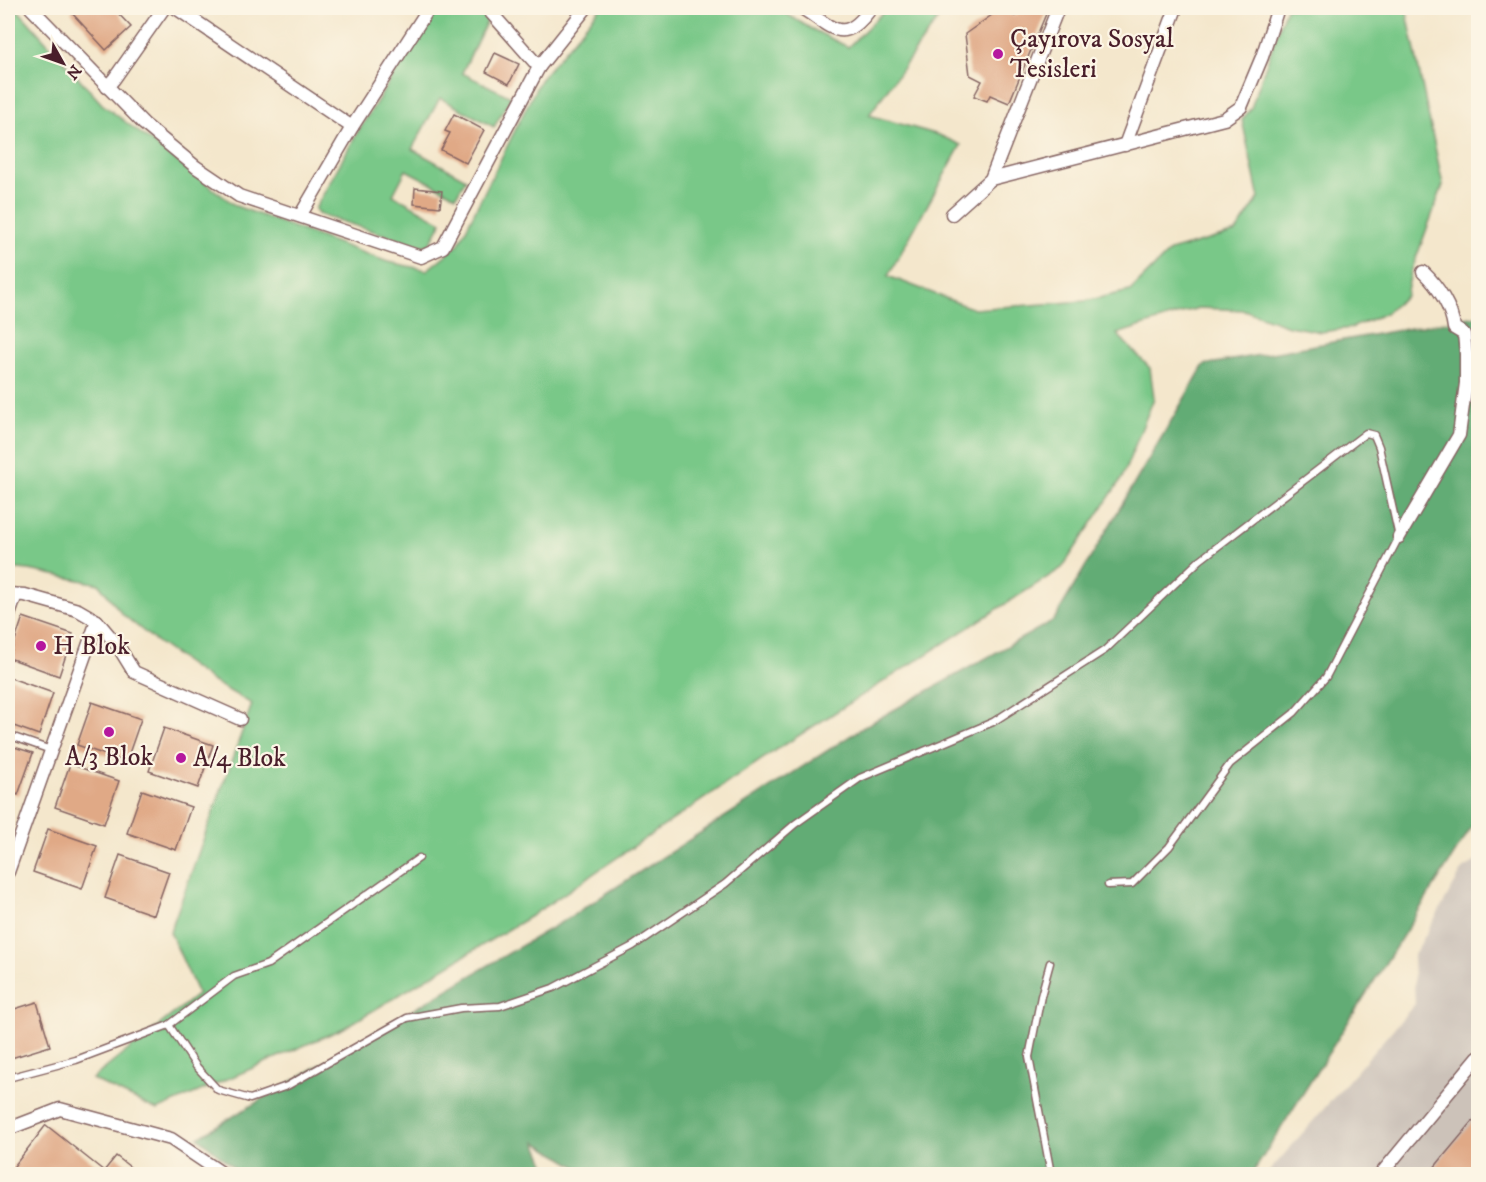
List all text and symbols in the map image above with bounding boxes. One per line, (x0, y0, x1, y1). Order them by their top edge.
place label: Çayırova Sosyal Tesisleri (1010, 23, 1174, 86)
north arrow (33, 33, 93, 93)
marker: Çayırova Sosyal Tesisleri (991, 47, 1005, 61)
text: N (62, 61, 86, 83)
place label: H Blok (53, 630, 130, 663)
marker: H Blok (34, 639, 48, 653)
marker: A/3 Blok (102, 725, 116, 739)
place label: A/3 Blok (65, 741, 153, 774)
place label: A/4 Blok (193, 742, 286, 775)
marker: A/4 Blok (174, 751, 188, 765)

